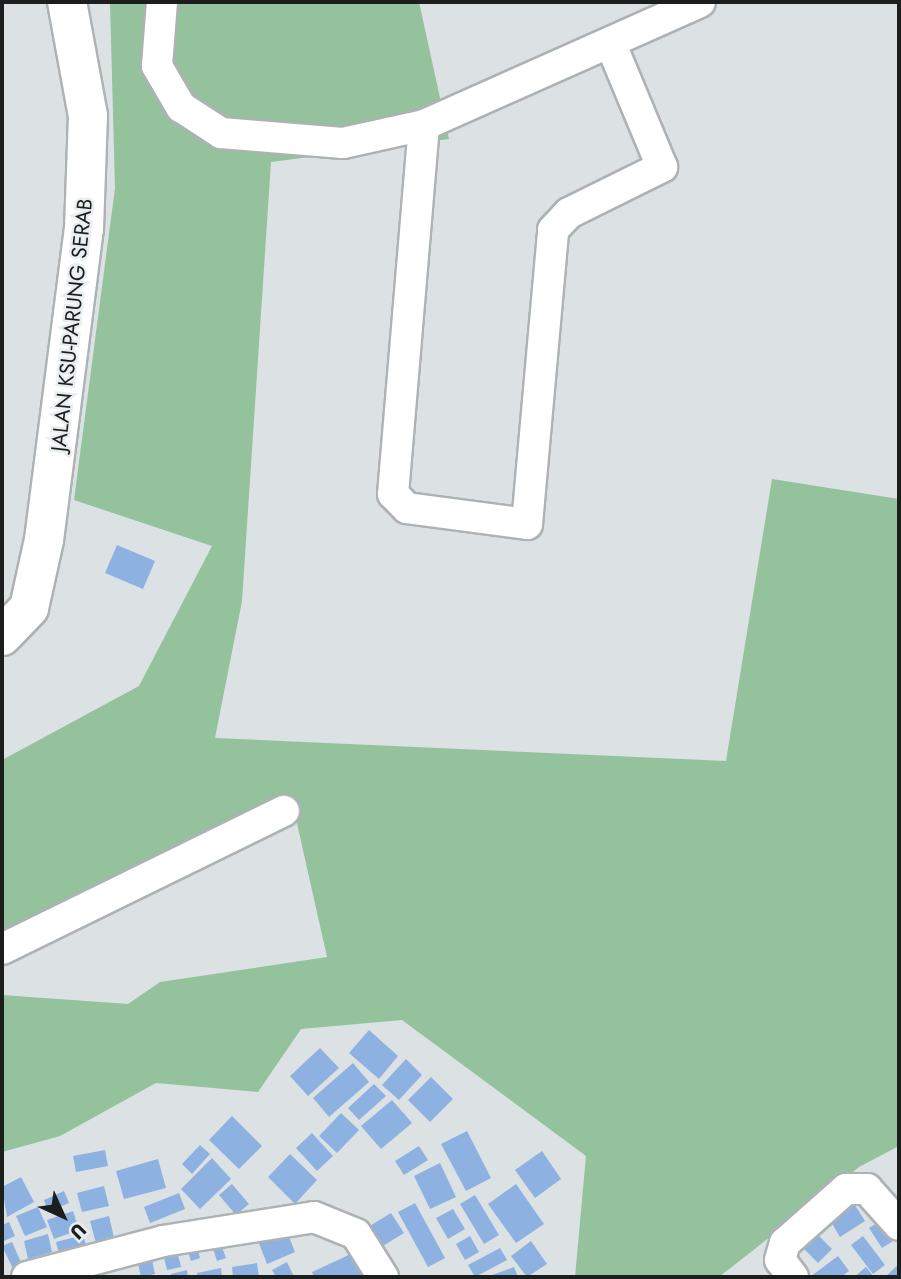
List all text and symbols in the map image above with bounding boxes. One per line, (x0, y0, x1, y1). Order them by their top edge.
street label: JALAN KSU-PARUNG SERAB (46, 197, 98, 453)
north arrow (28, 1181, 98, 1251)
text: U (64, 1217, 92, 1245)

